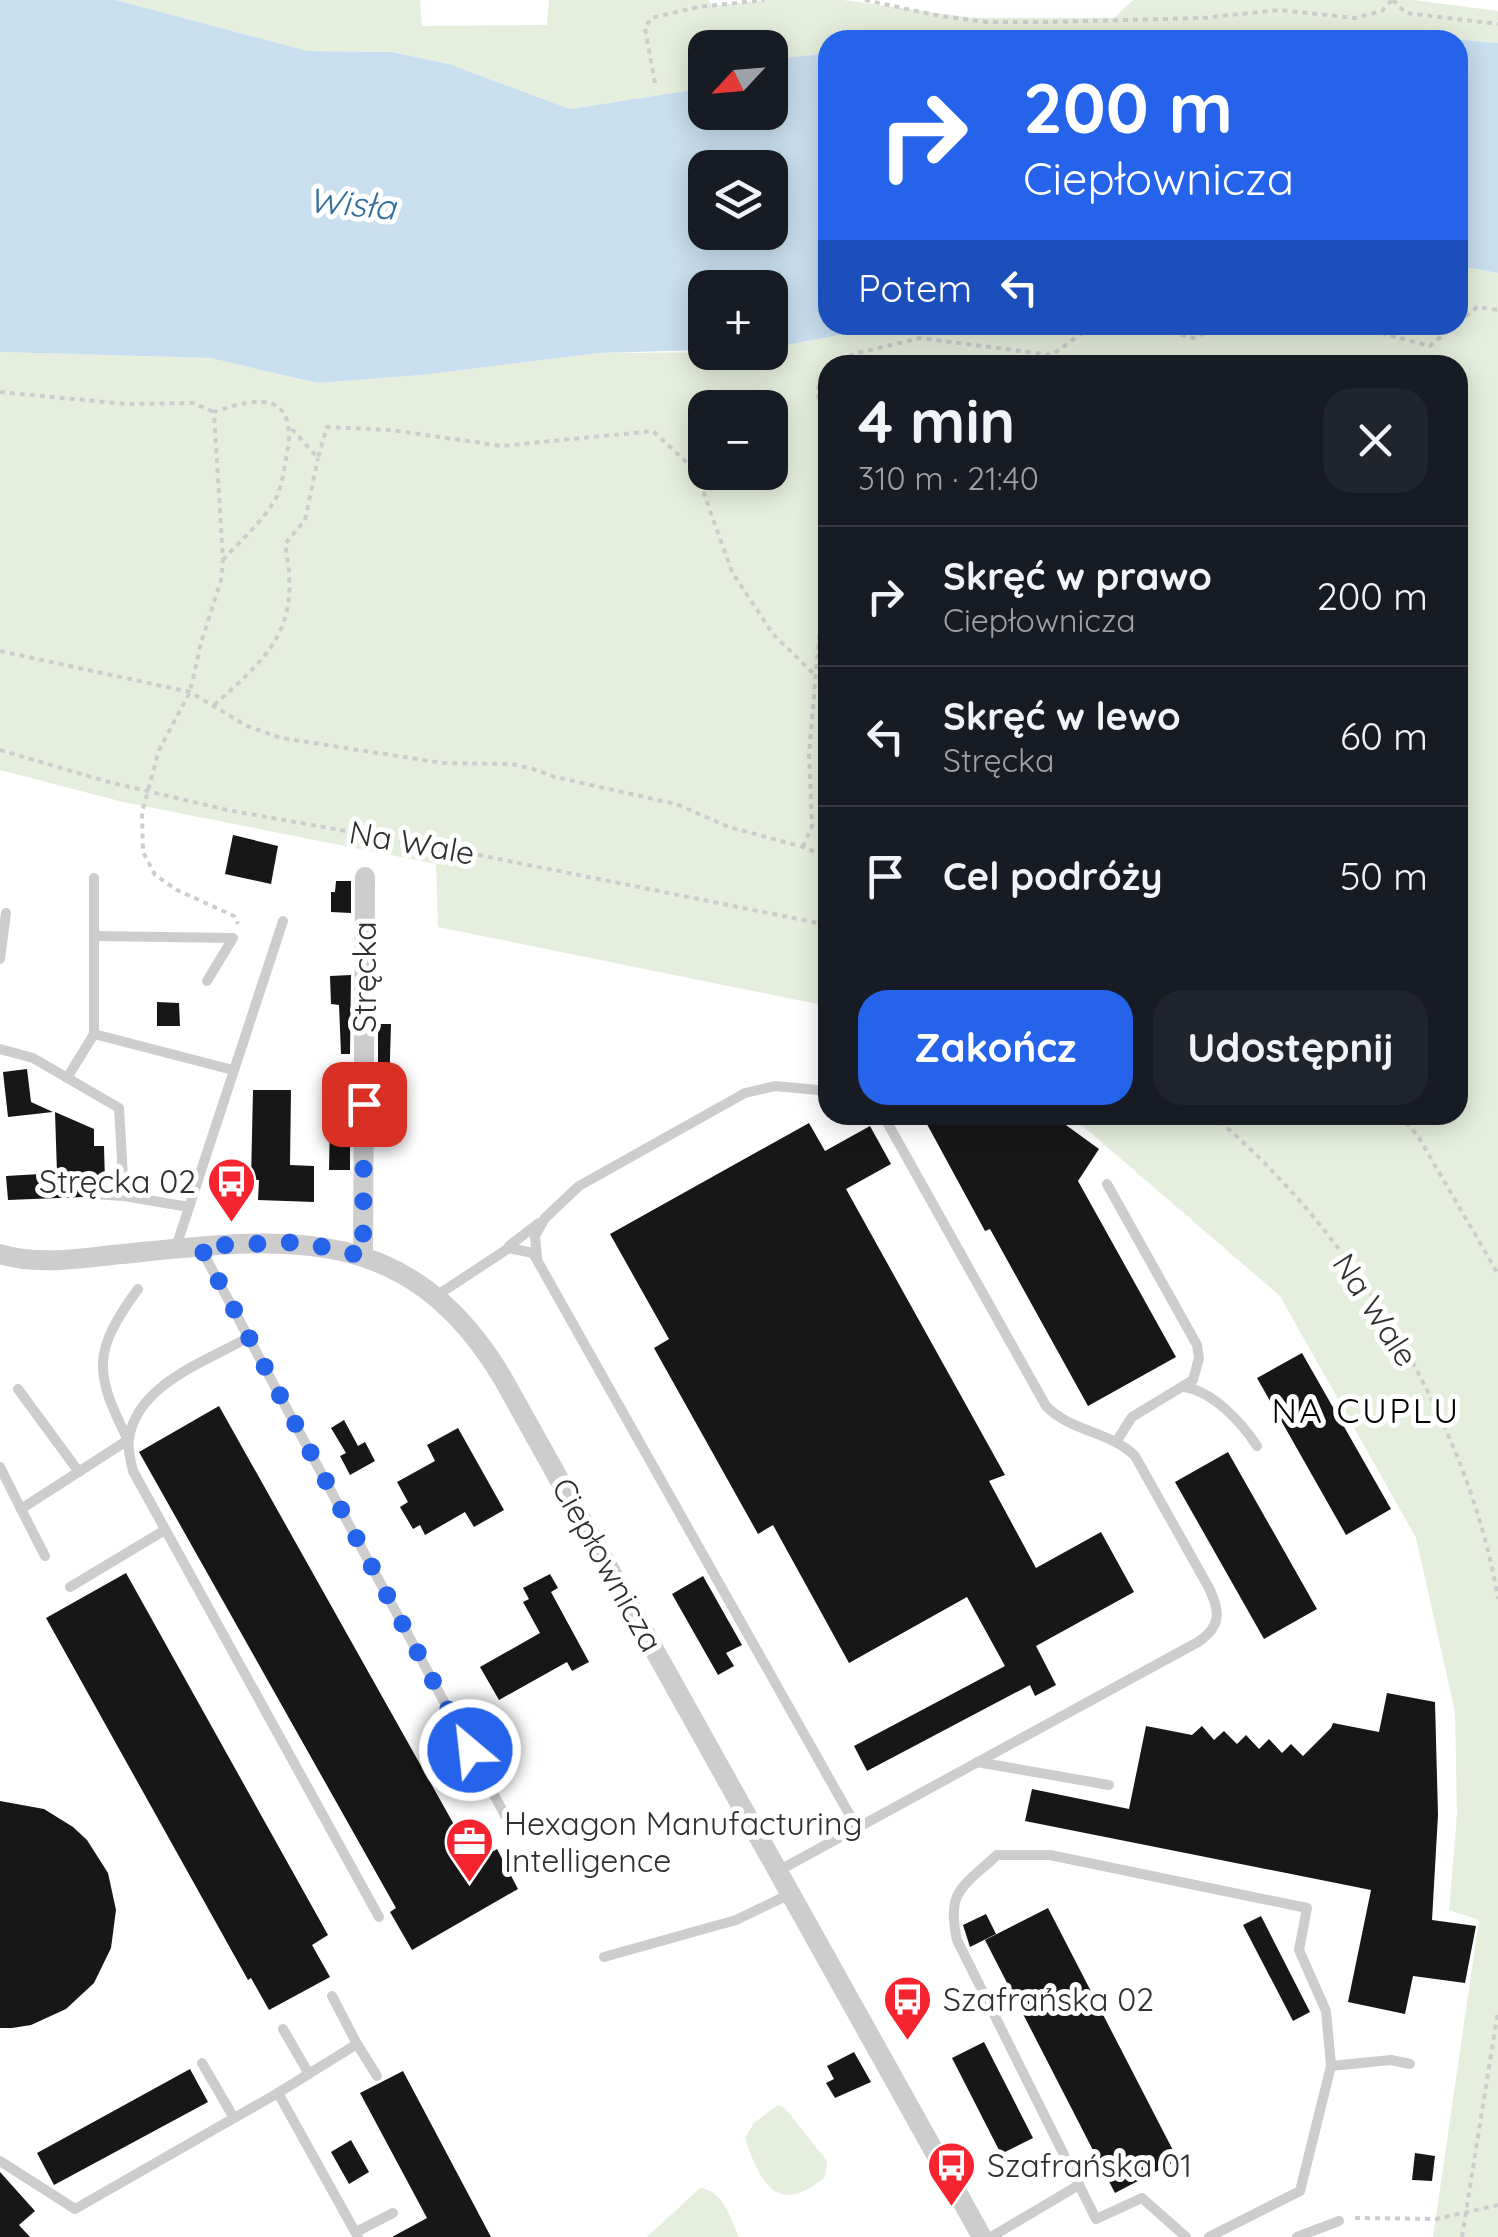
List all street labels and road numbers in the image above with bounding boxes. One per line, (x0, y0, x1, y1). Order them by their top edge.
street label: Na Wale (346, 811, 478, 873)
street label: Stręcka (344, 921, 384, 1033)
street label: Na Wale (1325, 1245, 1427, 1373)
street label: Ciepłownicza (544, 1471, 672, 1658)

